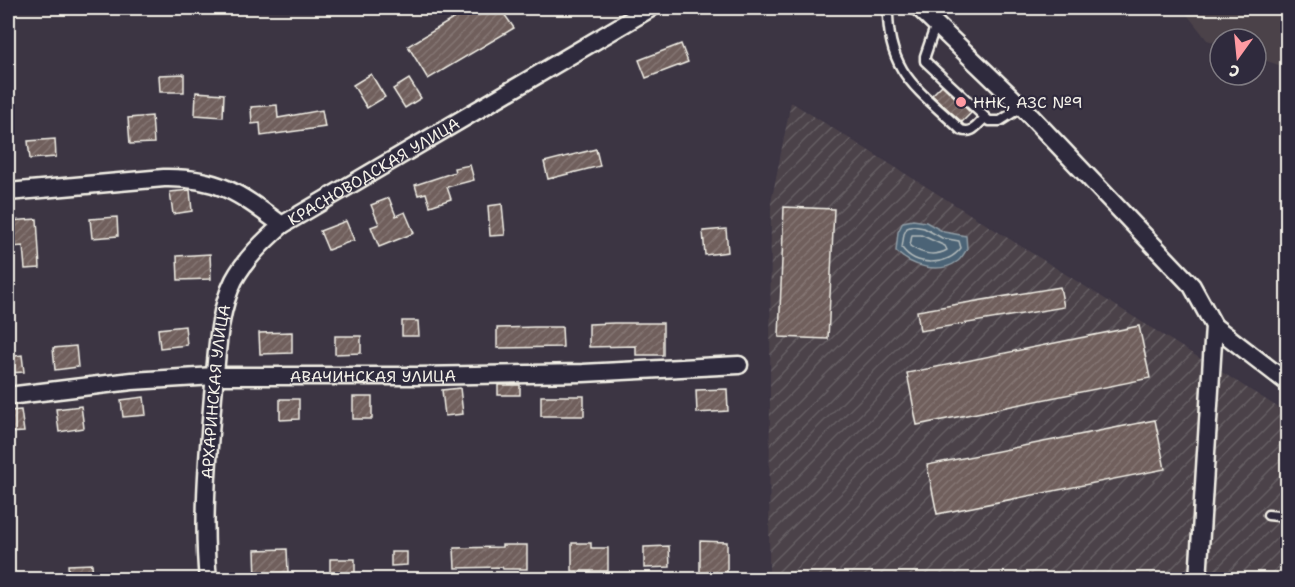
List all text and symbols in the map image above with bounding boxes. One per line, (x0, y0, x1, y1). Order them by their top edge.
north arrow (1208, 27, 1268, 87)
text: С (1227, 60, 1242, 82)
place label: ННК, АЗС №9 (973, 92, 1083, 113)
marker: ННК, АЗС №9 (954, 95, 968, 109)
street label: КРАСНОВОДСКАЯ УЛИЦА (284, 112, 463, 230)
street label: АРХАРИНСКАЯ УЛИЦА (196, 302, 235, 479)
street label: АВАЧИНСКАЯ УЛИЦА (290, 365, 456, 387)

